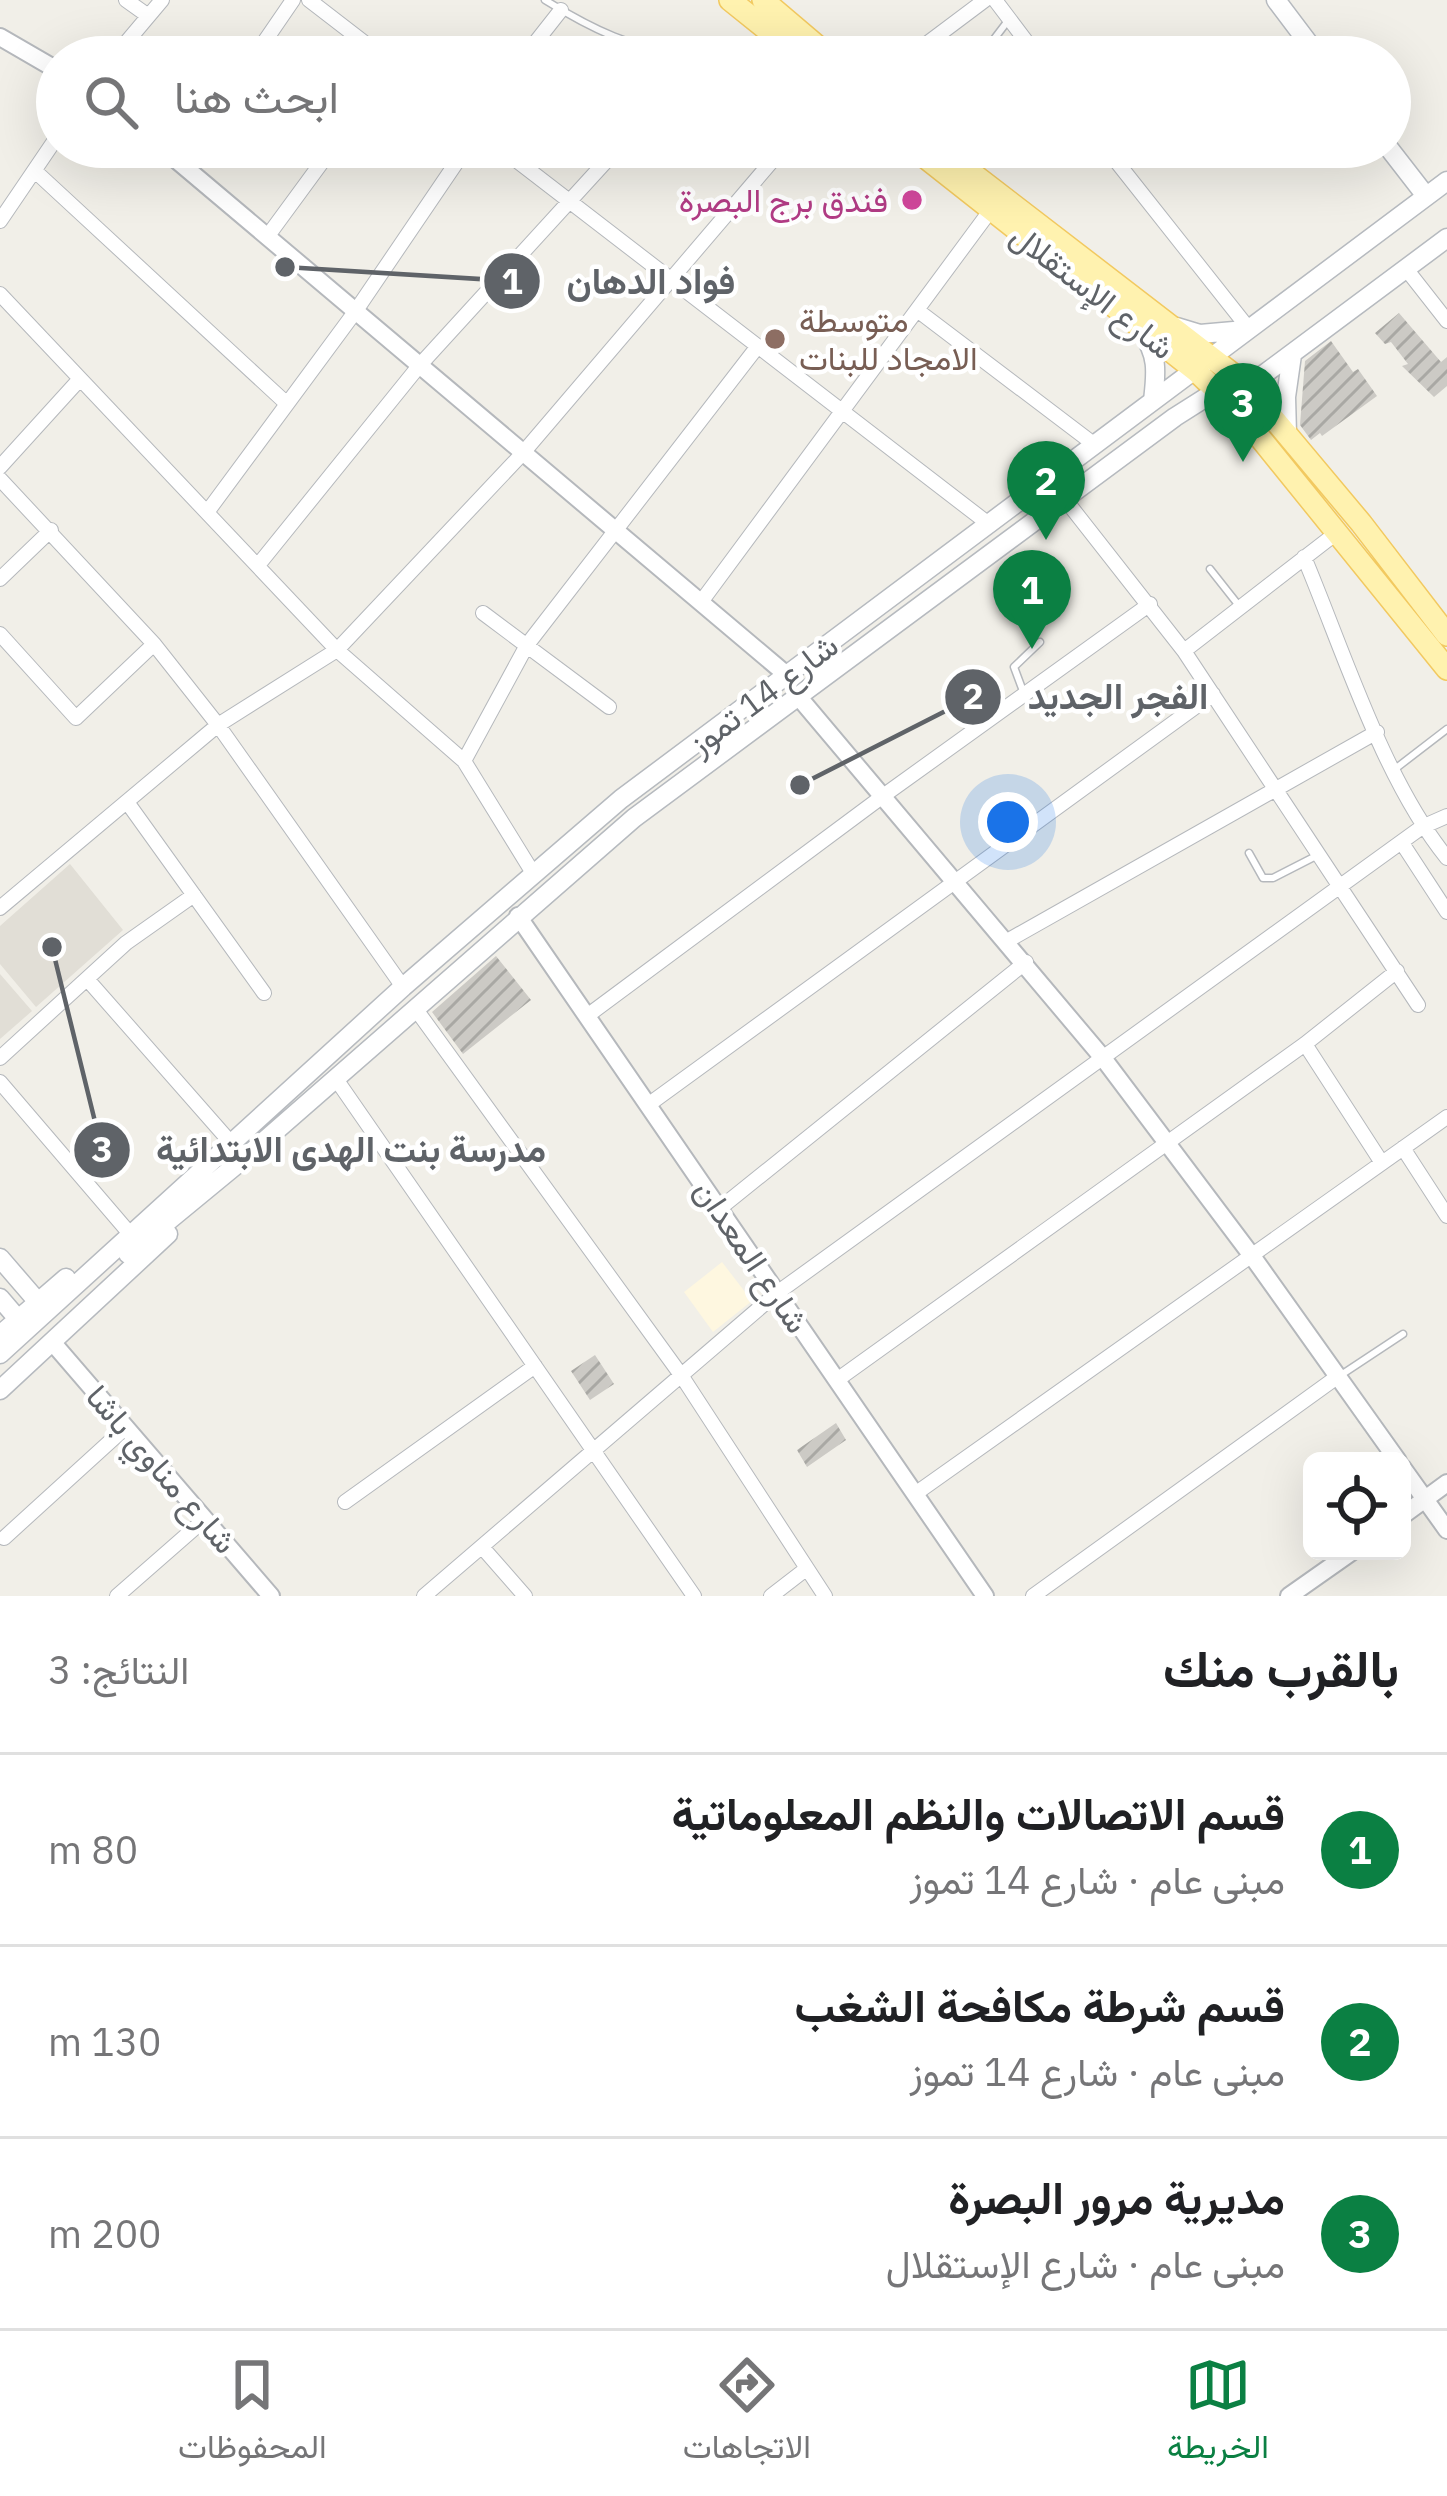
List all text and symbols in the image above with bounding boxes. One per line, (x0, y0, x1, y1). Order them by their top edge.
search box (36, 36, 1411, 168)
text: ابحث هنا (174, 67, 339, 125)
icon: search (78, 69, 144, 135)
place label: فندق برج البصرة (679, 178, 888, 223)
marker: فندق برج البصرة (899, 187, 925, 213)
street label: شارع الإستقلال (1001, 213, 1184, 370)
callout: فواد الدهان (482, 245, 759, 317)
text: 1 (501, 257, 523, 304)
text: فواد الدهان (567, 257, 735, 304)
place label: متوسطة الامجاد للبنات (799, 298, 978, 379)
marker: متوسطة الامجاد للبنات (762, 326, 788, 352)
pin: 3 (1204, 363, 1282, 462)
pin: 2 (1007, 441, 1085, 540)
pin: 1 (993, 550, 1071, 649)
street label: شارع 14 تموز (678, 623, 847, 766)
callout: الفجر الجديد (943, 661, 1232, 733)
text: 2 (962, 672, 984, 719)
text: الفجر الجديد (1028, 672, 1208, 719)
your location (978, 792, 1038, 852)
callout: مدرسة بنت الهدى اﻻبتدائية (72, 1114, 570, 1186)
text: 3 (91, 1125, 113, 1172)
text: مدرسة بنت الهدى اﻻبتدائية (156, 1125, 546, 1172)
street label: شارع المعدان (684, 1170, 820, 1342)
street label: شارع مناوي باشا (73, 1375, 248, 1566)
map controls (1303, 1452, 1411, 1560)
button: locate (1303, 1452, 1411, 1560)
text: بالقرب منك (1163, 1635, 1399, 1701)
text: النتائج: 3 (48, 1644, 189, 1695)
text: قسم الاتصالات والنظم المعلوماتية (671, 1784, 1285, 1842)
text: 80 m (48, 1824, 138, 1875)
text: 1 (1348, 1824, 1372, 1875)
text: مبنى عام · شارع 14 تموز (909, 1854, 1285, 1905)
text: قسم شرطة مكافحة الشغب (795, 1976, 1285, 2034)
text: 130 m (48, 2016, 161, 2067)
text: 2 (1348, 2016, 1372, 2067)
text: مبنى عام · شارع 14 تموز (909, 2046, 1285, 2097)
text: مديرية مرور البصرة (948, 2168, 1285, 2226)
text: 200 m (48, 2208, 161, 2259)
text: 3 (1348, 2208, 1372, 2259)
text: مبنى عام · شارع الإستقلال (886, 2238, 1285, 2289)
tab: المحفوظات (178, 2352, 327, 2476)
tab: الاتجاهات (683, 2352, 811, 2476)
tab: الخريطة (1167, 2352, 1269, 2476)

